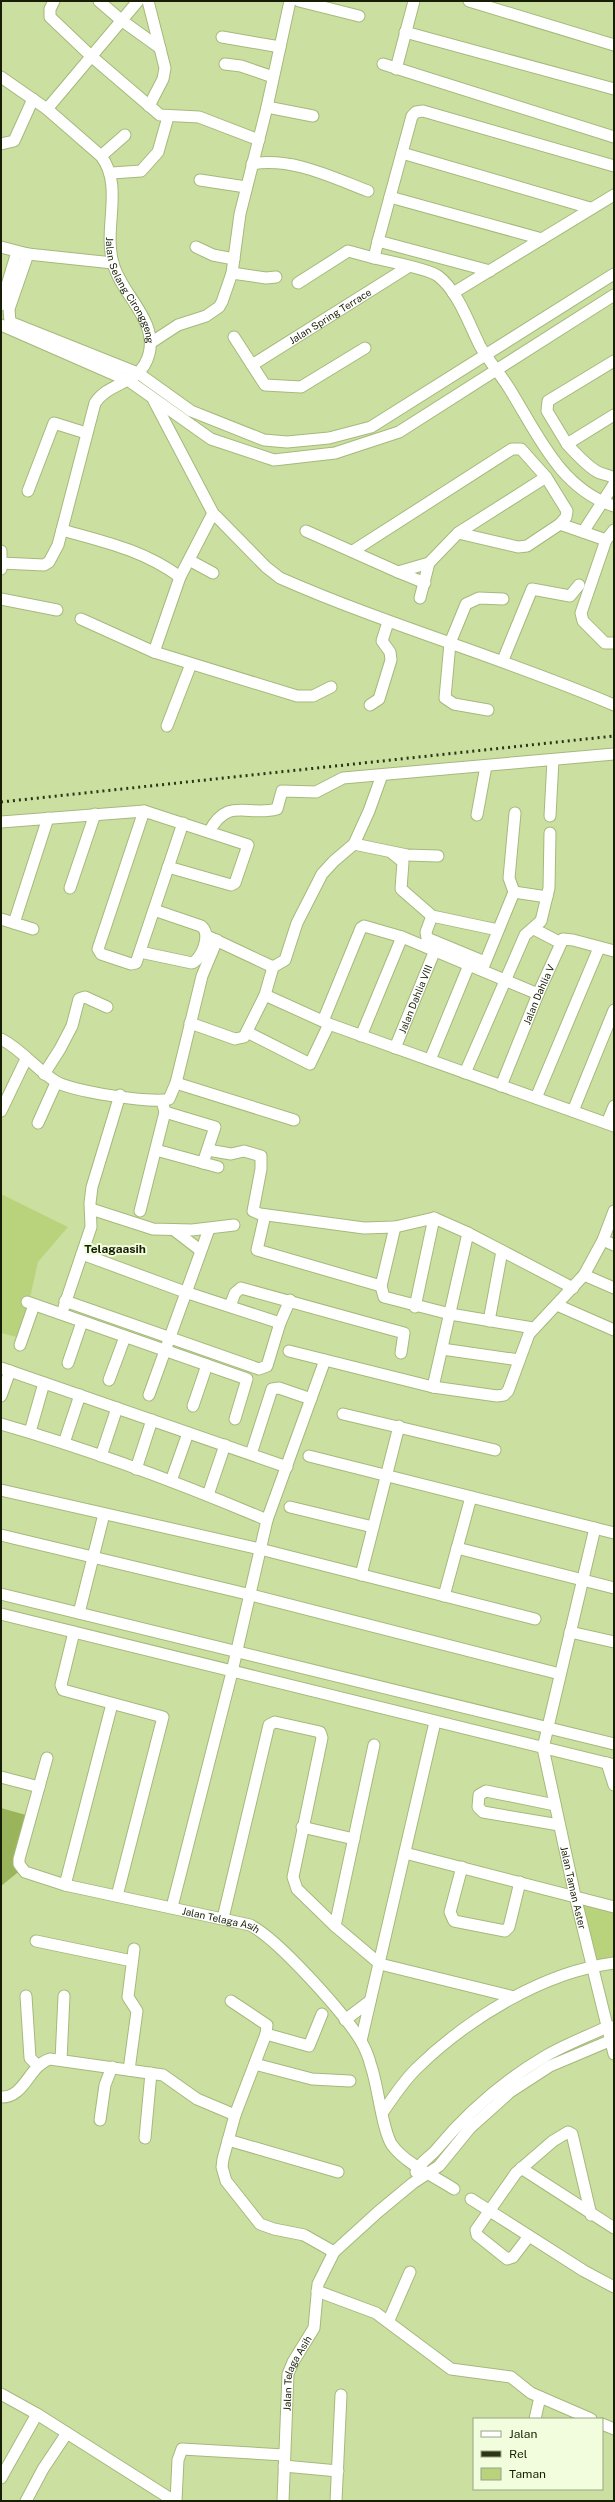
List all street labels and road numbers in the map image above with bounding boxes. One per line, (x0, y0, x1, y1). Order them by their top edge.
street label: Jalan Selang Cironggeng (104, 237, 157, 344)
street label: Jalan Spring Terrace (287, 285, 374, 346)
street label: Jalan Dahlia V (520, 962, 557, 1026)
street label: Jalan Dahlia VIII (396, 963, 434, 1035)
street label: Jalan Taman Aster (558, 1845, 589, 1930)
street label: Jalan Telaga Asih (181, 1904, 263, 1936)
street label: Jalan Telaga Asih (281, 2333, 314, 2411)

